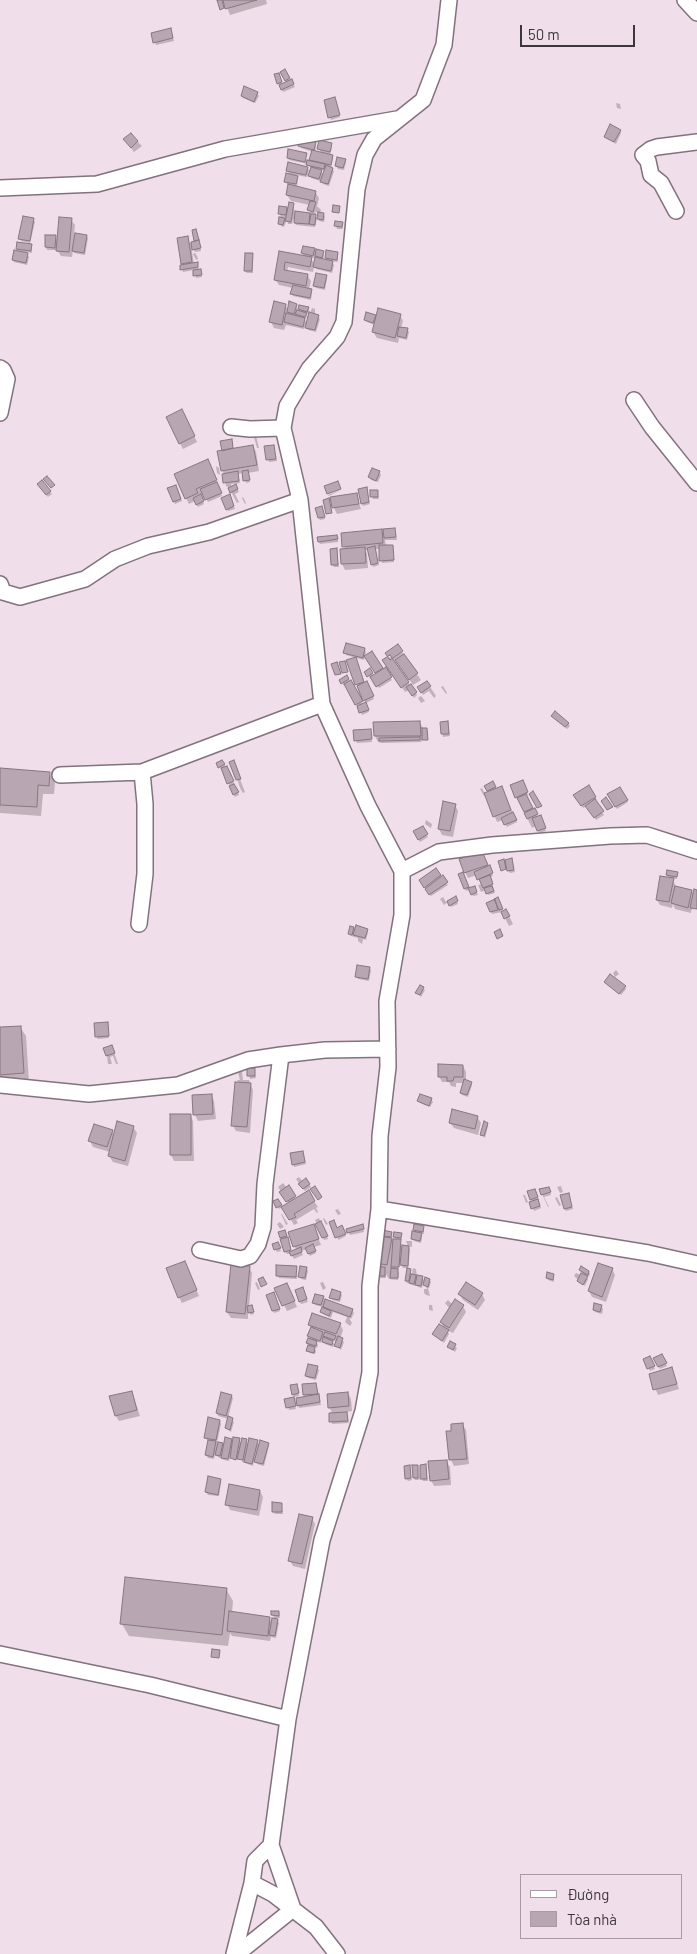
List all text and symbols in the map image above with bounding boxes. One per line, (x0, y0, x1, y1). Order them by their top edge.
scale bar (522, 15, 637, 47)
text: 50 m (528, 25, 560, 43)
legend (520, 1874, 682, 1939)
text: Đường (567, 1885, 609, 1903)
text: Tòa nhà (567, 1910, 617, 1928)

